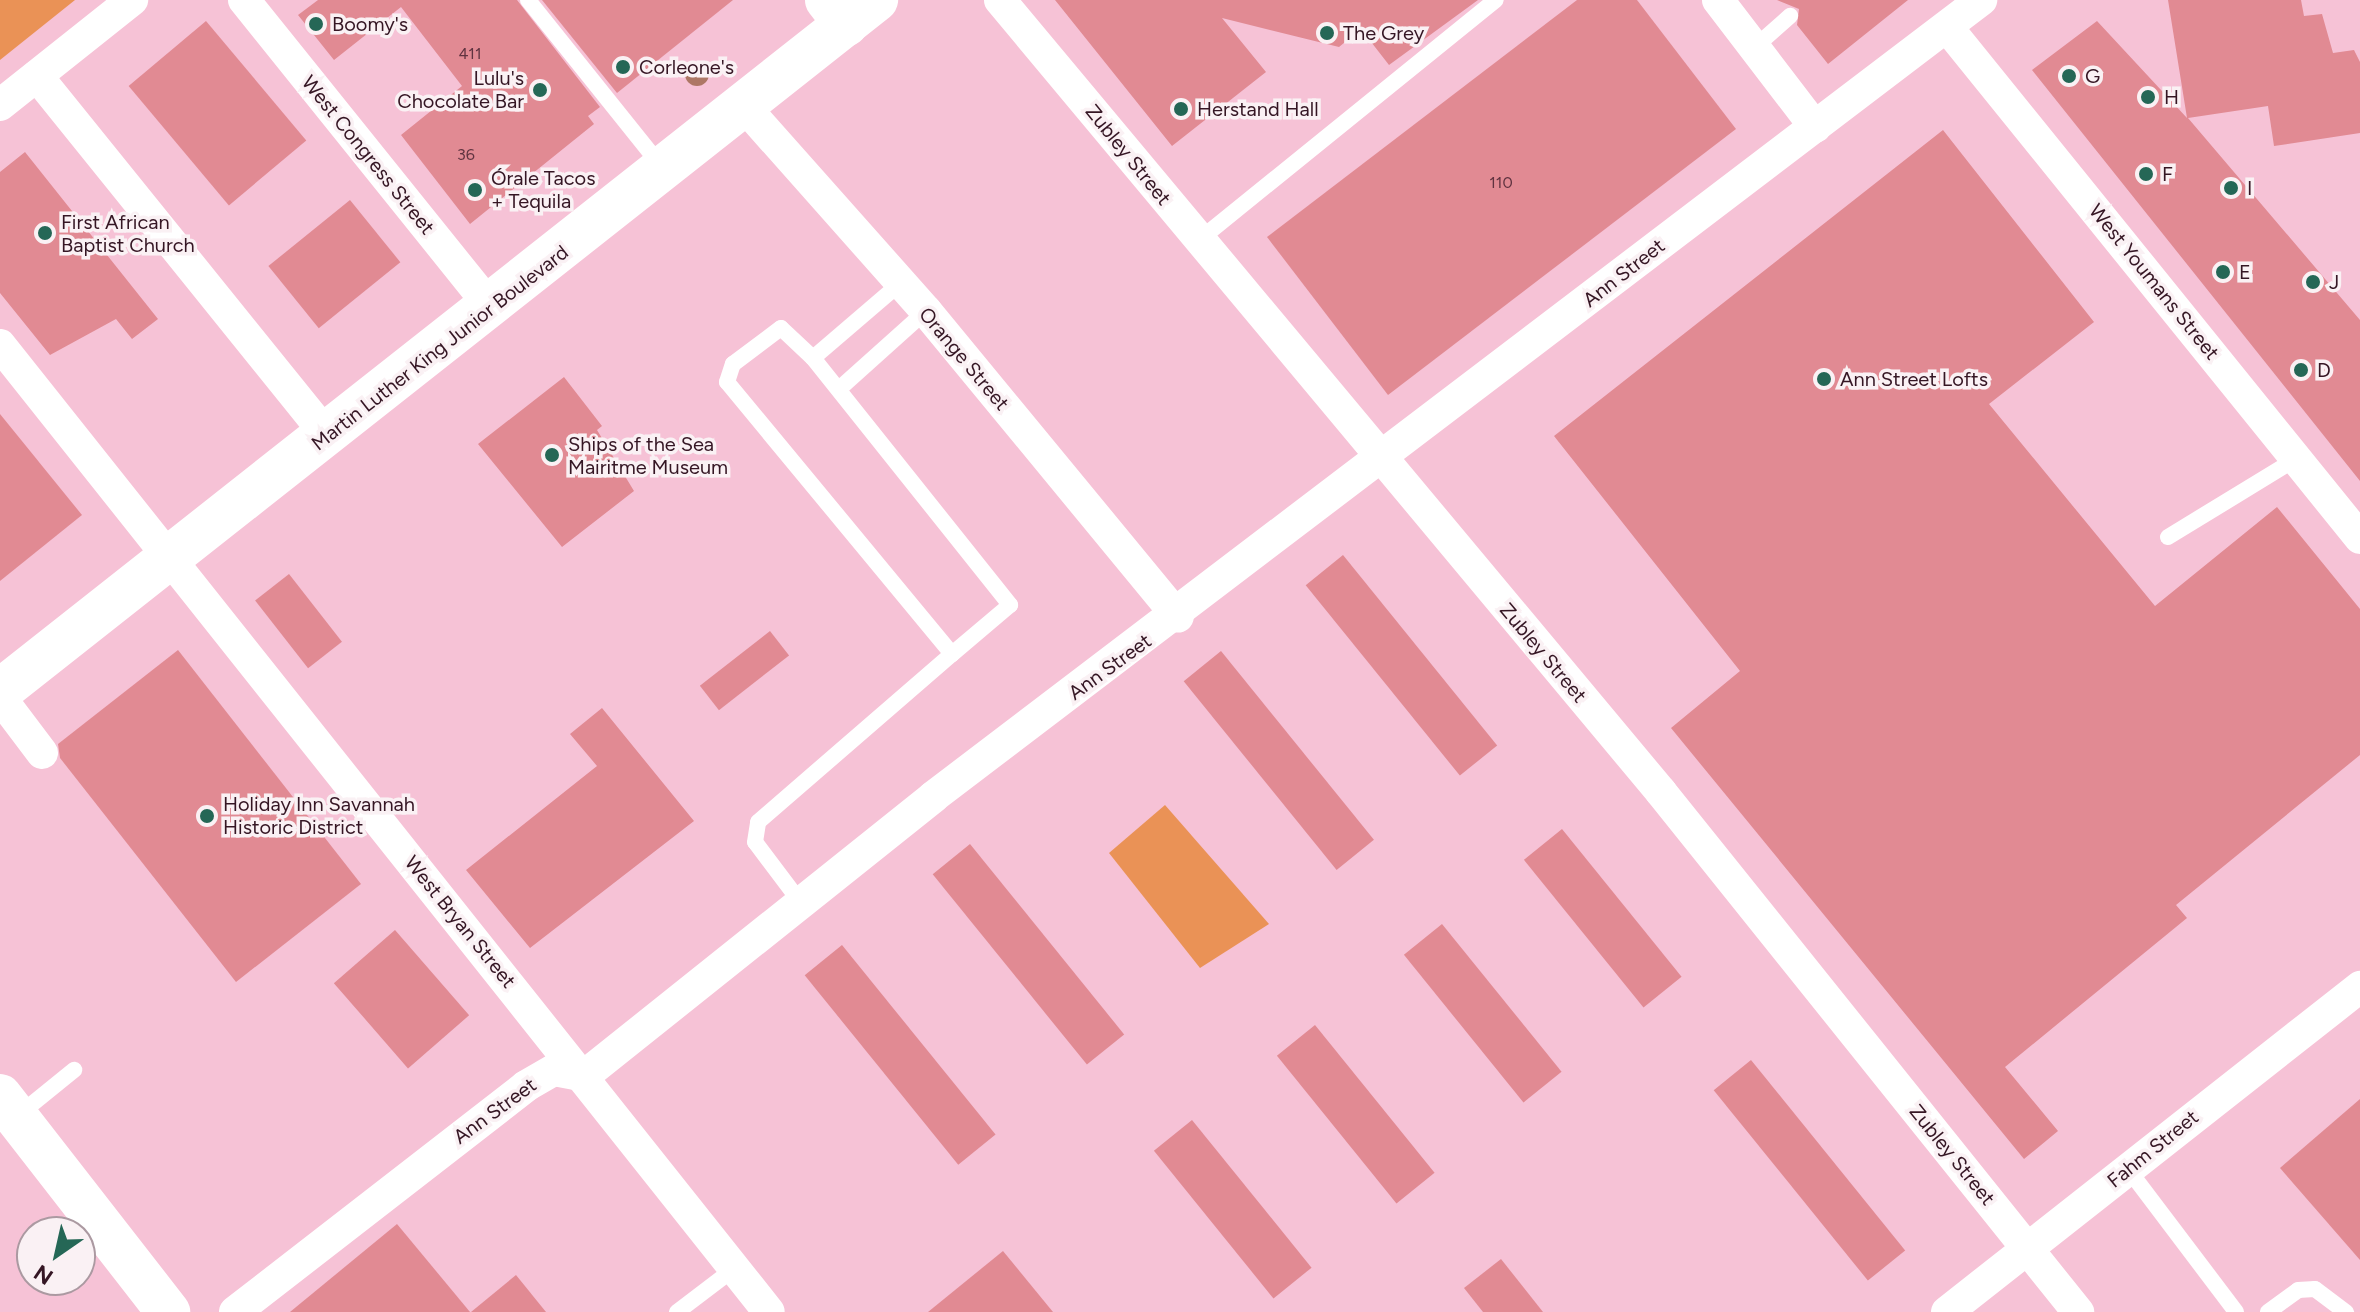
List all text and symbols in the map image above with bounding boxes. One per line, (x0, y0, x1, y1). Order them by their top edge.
place label: Boomy's (332, 12, 408, 36)
marker: Boomy's (307, 15, 325, 33)
place label: The Grey (1343, 21, 1424, 45)
marker: The Grey (1318, 24, 1336, 42)
house number: 411 (458, 44, 482, 64)
place label: Corleone's (639, 55, 734, 79)
marker: Corleone's (614, 58, 632, 76)
place label: G (2085, 64, 2100, 88)
place label: Lulu's Chocolate Bar (397, 66, 524, 113)
marker: G (2060, 67, 2078, 85)
street label: West Congress Street (297, 71, 439, 239)
marker: Lulu's Chocolate Bar (531, 81, 549, 99)
place label: H (2164, 85, 2179, 109)
marker: H (2139, 88, 2157, 106)
place label: Herstand Hall (1197, 97, 1319, 121)
street label: Zubley Street (1080, 100, 1176, 210)
marker: Herstand Hall (1172, 100, 1190, 118)
house number: 36 (457, 145, 475, 165)
place label: F (2162, 162, 2173, 186)
marker: F (2137, 165, 2155, 183)
place label: Órale Tacos + Tequila (491, 166, 595, 213)
house number: 110 (1489, 173, 1513, 193)
place label: I (2247, 176, 2252, 200)
marker: I (2222, 179, 2240, 197)
marker: Órale Tacos + Tequila (466, 181, 484, 199)
street label: West Youmans Street (2084, 199, 2224, 365)
place label: First African Baptist Church (61, 210, 195, 257)
marker: First African Baptist Church (36, 224, 54, 242)
street label: Ann Street (1578, 234, 1670, 312)
street label: Martin Luther King Junior Boulevard (307, 240, 573, 456)
place label: E (2239, 260, 2251, 284)
marker: E (2214, 263, 2232, 281)
place label: J (2329, 270, 2339, 294)
marker: J (2304, 273, 2322, 291)
street label: Orange Street (914, 303, 1014, 415)
place label: D (2317, 358, 2331, 382)
marker: D (2292, 361, 2310, 379)
place label: Ann Street Lofts (1840, 367, 1988, 391)
marker: Ann Street Lofts (1815, 370, 1833, 388)
place label: Ships of the Sea Mairitme Museum (568, 432, 728, 479)
marker: Ships of the Sea Mairitme Museum (543, 446, 561, 464)
street label: Zubley Street (1495, 598, 1591, 708)
street label: Ann Street (1064, 629, 1156, 705)
place label: Holiday Inn Savannah Historic District (223, 792, 415, 839)
marker: Holiday Inn Savannah Historic District (198, 807, 216, 825)
street label: West Bryan Street (399, 851, 521, 993)
street label: Ann Street (449, 1073, 541, 1149)
street label: Zubley Street (1904, 1100, 2000, 1210)
street label: Fahm Street (2103, 1105, 2203, 1193)
north arrow (16, 1216, 96, 1296)
text: N (29, 1259, 58, 1291)

